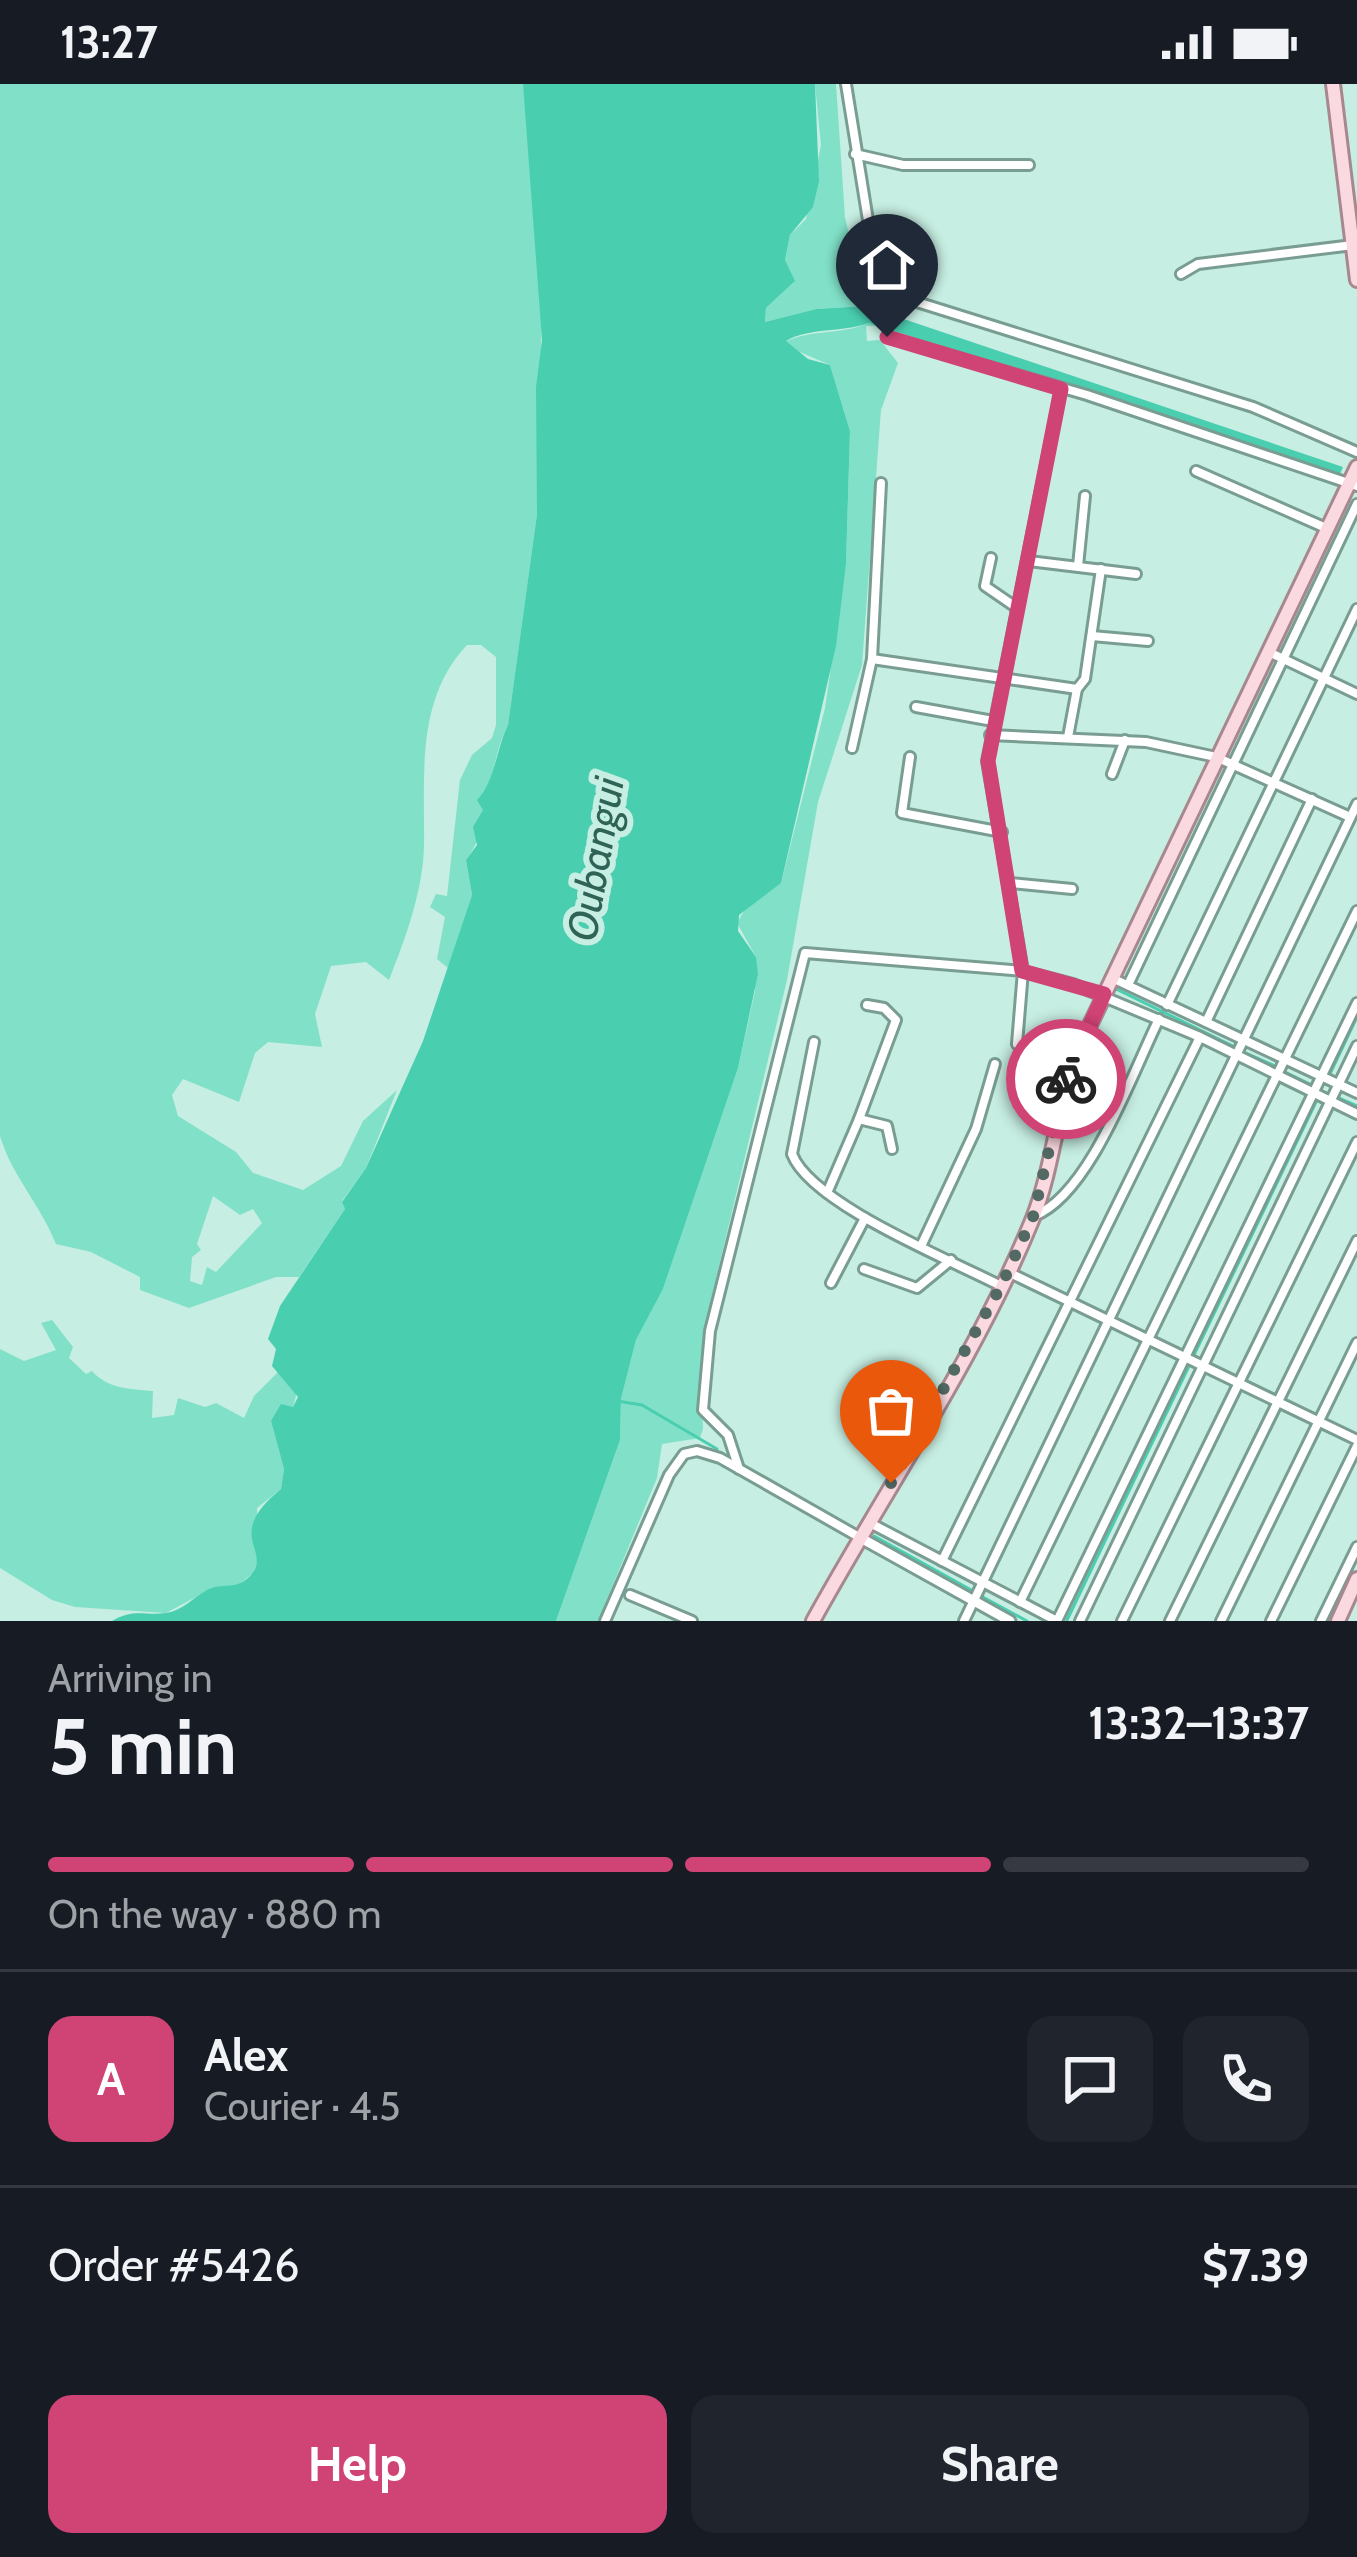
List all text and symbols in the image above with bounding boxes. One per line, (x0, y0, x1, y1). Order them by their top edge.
text: 13:27 (60, 15, 158, 69)
pin (836, 214, 938, 337)
icon: home (854, 232, 920, 298)
water label: Oubangui (555, 772, 635, 945)
courier (1006, 1019, 1126, 1139)
icon: bike (1033, 1046, 1099, 1112)
pin (840, 1360, 942, 1483)
icon: bag (858, 1378, 924, 1444)
text: Arriving in (48, 1654, 212, 1702)
text: 13:32–13:37 (1088, 1696, 1309, 1750)
text: 5 min (48, 1699, 237, 1794)
text: On the way · 880 m (48, 1890, 381, 1938)
button: chat (1027, 2016, 1153, 2142)
button: phone (1183, 2016, 1309, 2142)
text: Alex (204, 2028, 288, 2082)
text: A (97, 2052, 125, 2106)
text: Courier · 4.5 (204, 2082, 400, 2130)
text: Order #5426 (48, 2238, 300, 2292)
text: $7.39 (1202, 2238, 1309, 2292)
button: Help (48, 2395, 667, 2533)
button: Share (691, 2395, 1309, 2533)

